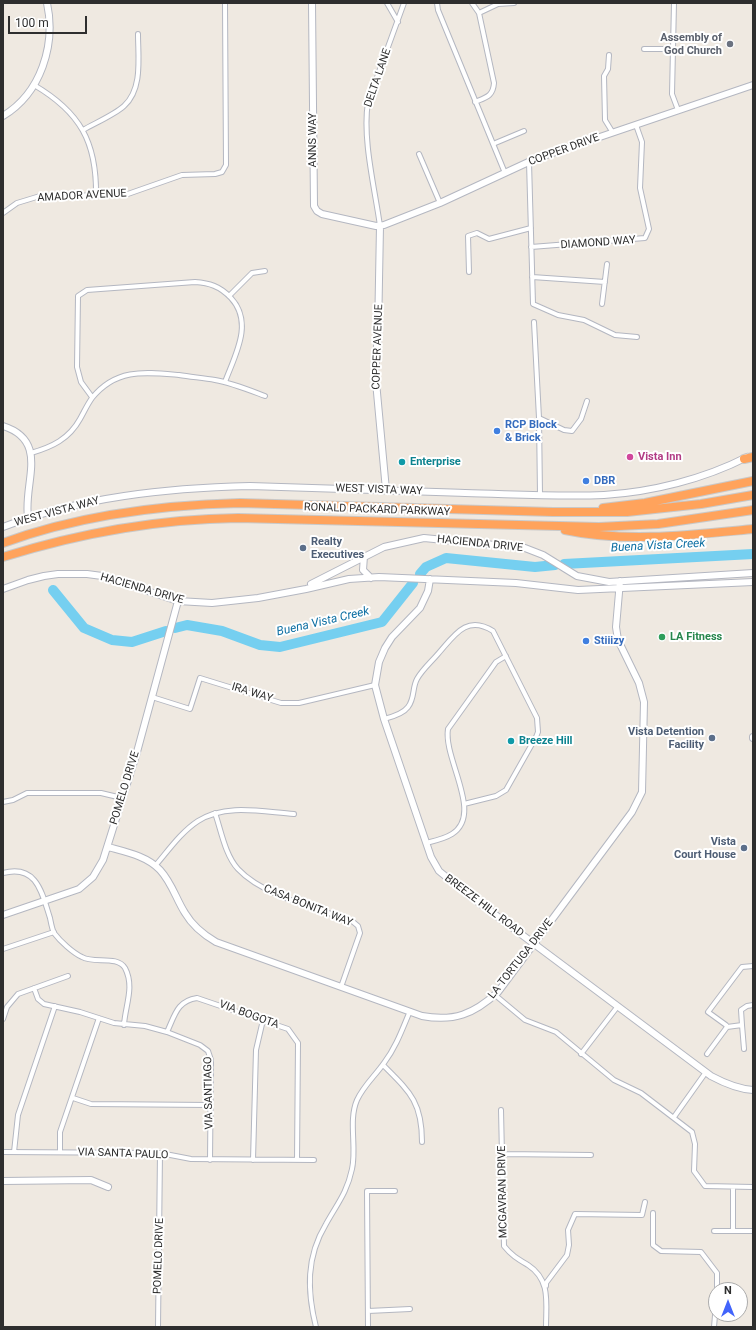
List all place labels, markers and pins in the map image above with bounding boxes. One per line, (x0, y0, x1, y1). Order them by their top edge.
place label: Assembly of God Church (660, 31, 722, 57)
marker: Assembly of God Church (725, 39, 735, 49)
place label: RCP Block & Brick (505, 418, 557, 444)
marker: RCP Block & Brick (492, 426, 502, 436)
place label: Vista Inn (638, 450, 682, 464)
marker: Vista Inn (625, 452, 635, 462)
place label: Enterprise (410, 455, 461, 469)
marker: Enterprise (397, 457, 407, 467)
place label: DBR (594, 474, 615, 488)
marker: DBR (581, 476, 591, 486)
place label: Realty Executives (311, 535, 364, 561)
marker: Realty Executives (298, 543, 308, 553)
place label: LA Fitness (670, 630, 722, 644)
marker: LA Fitness (657, 632, 667, 642)
place label: Stiiizy (594, 634, 624, 648)
marker: Stiiizy (581, 636, 591, 646)
place label: Vista Detention Facility (628, 725, 704, 751)
marker: Vista Detention Facility (707, 733, 717, 743)
place label: Breeze Hill (519, 734, 573, 748)
marker: Breeze Hill (506, 736, 516, 746)
place label: Vista Court House (674, 835, 736, 861)
marker: Vista Court House (739, 843, 749, 853)

